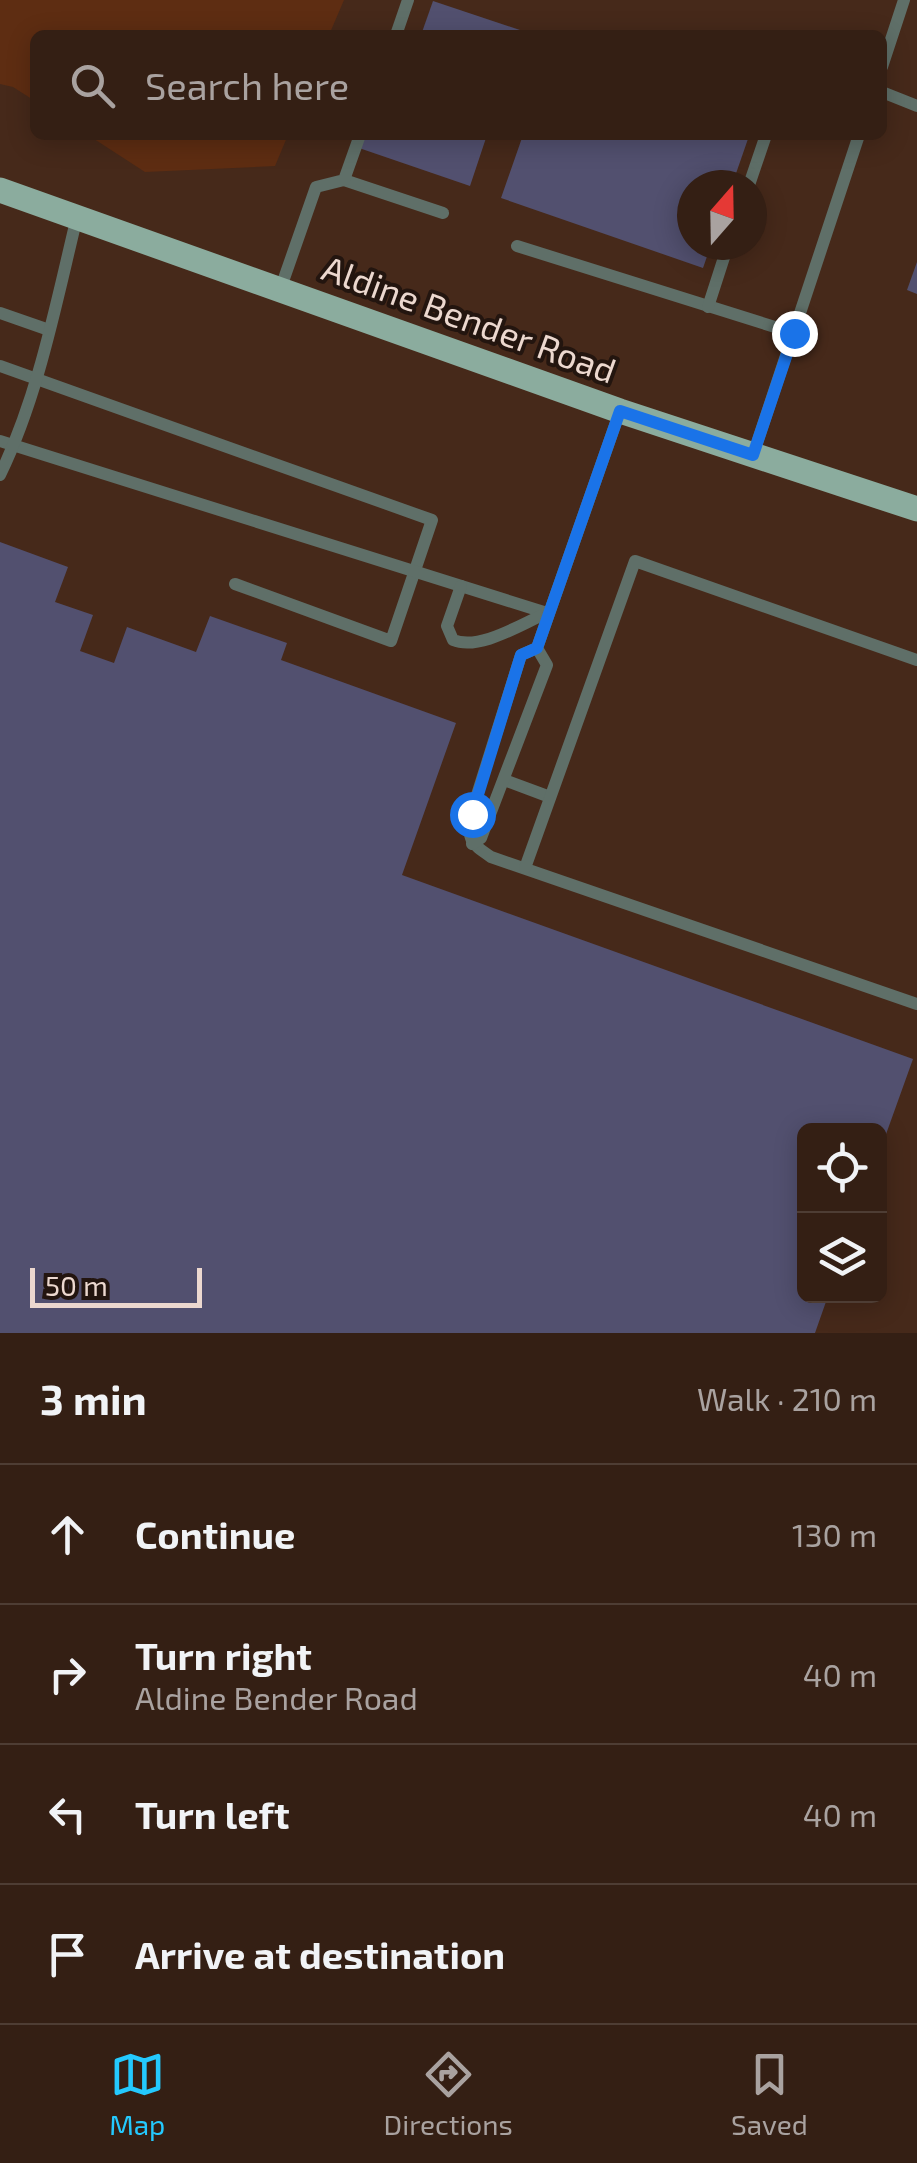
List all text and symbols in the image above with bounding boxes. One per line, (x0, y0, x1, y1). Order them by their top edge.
search box (30, 30, 887, 140)
icon: search (65, 58, 120, 113)
text: Search here (145, 62, 349, 108)
north arrow (677, 170, 767, 260)
street label: Aldine Bender Road (317, 246, 622, 391)
route end (772, 311, 818, 357)
route start (450, 792, 496, 838)
map controls (797, 1123, 887, 1303)
button: locate (797, 1123, 887, 1213)
button: layers (797, 1213, 887, 1303)
scale bar (30, 1263, 202, 1308)
text: 50 m (45, 1268, 108, 1302)
text: 3 min (40, 1373, 147, 1423)
text: Walk · 210 m (697, 1379, 877, 1417)
icon: ahead (40, 1507, 95, 1562)
text: Continue (135, 1511, 295, 1557)
text: 130 m (792, 1515, 877, 1553)
text: Turn right (135, 1632, 312, 1678)
icon: right (40, 1647, 95, 1702)
text: 40 m (803, 1655, 877, 1693)
text: Aldine Bender Road (135, 1678, 418, 1716)
icon: left (40, 1787, 95, 1842)
text: Turn left (135, 1791, 290, 1837)
text: 40 m (803, 1795, 877, 1833)
icon: arrive (40, 1927, 95, 1982)
text: Arrive at destination (135, 1931, 505, 1977)
tab: Map (109, 2047, 165, 2141)
tab: Directions (384, 2047, 513, 2141)
tab: Saved (731, 2047, 808, 2141)

